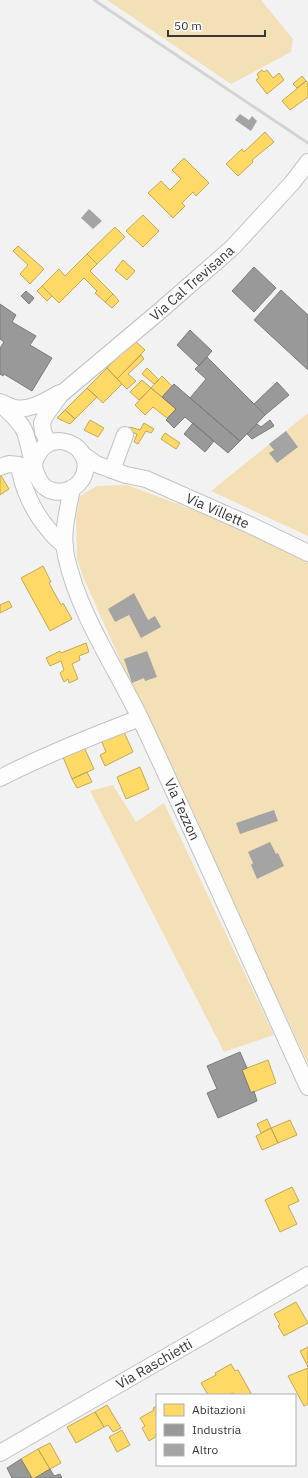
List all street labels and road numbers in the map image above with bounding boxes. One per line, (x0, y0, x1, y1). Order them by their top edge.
street label: Via Cal Trevisana (146, 241, 238, 325)
street label: Via Villette (183, 489, 253, 533)
street label: Via Tezzon (160, 775, 204, 843)
street label: Via Raschietti (113, 1335, 196, 1393)

